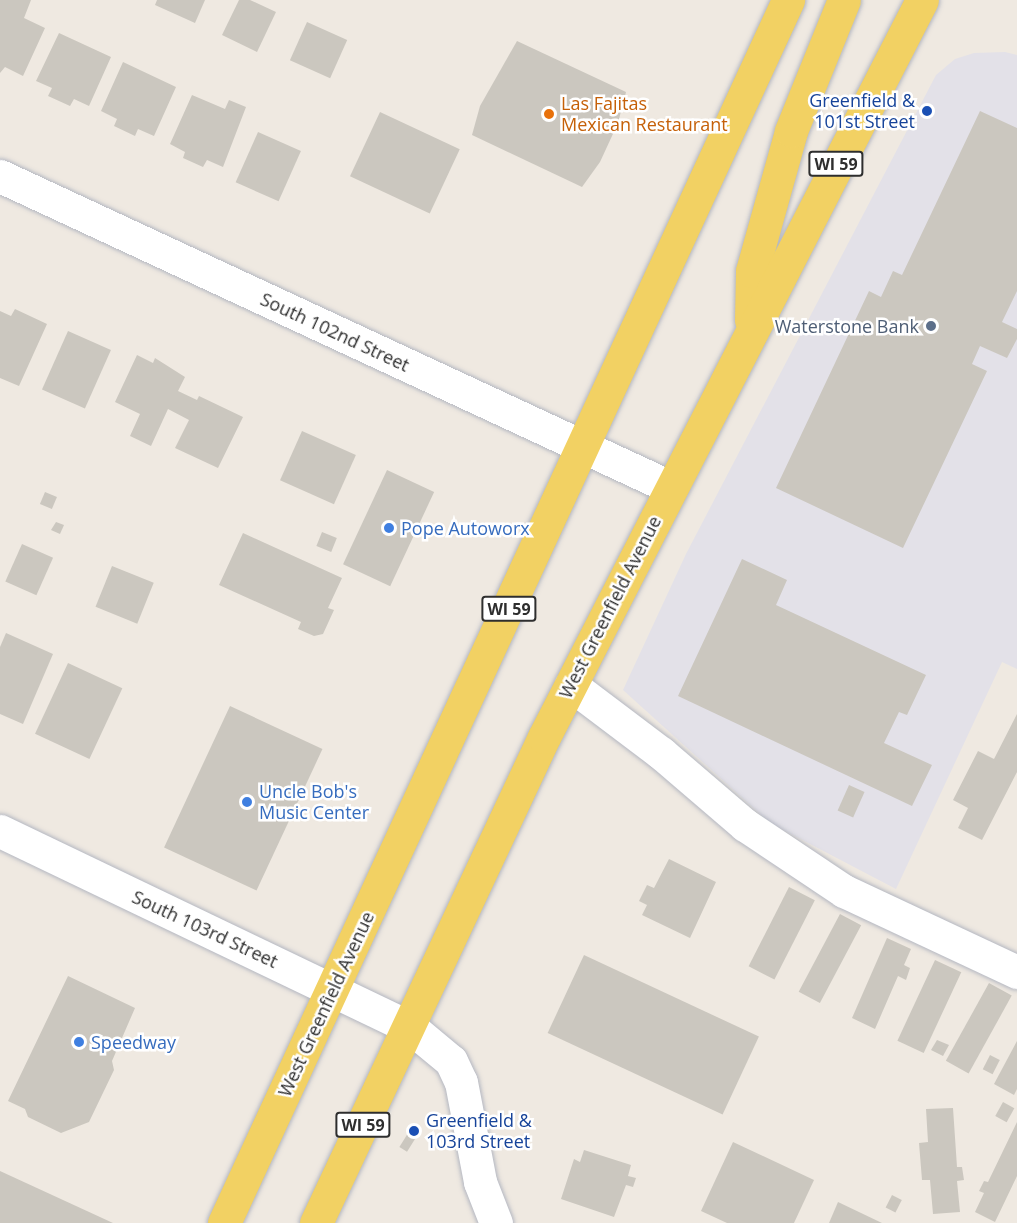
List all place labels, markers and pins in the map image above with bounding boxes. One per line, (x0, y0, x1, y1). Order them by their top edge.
place label: Greenfield & 101st Street (809, 90, 915, 132)
place label: Las Fajitas Mexican Restaurant (561, 93, 728, 136)
marker: Greenfield & 101st Street (920, 104, 934, 118)
marker: Las Fajitas Mexican Restaurant (542, 107, 556, 121)
place label: Waterstone Bank (775, 315, 919, 337)
marker: Waterstone Bank (924, 319, 938, 333)
place label: Pope Autoworx (401, 517, 530, 539)
marker: Pope Autoworx (382, 521, 396, 535)
place label: Uncle Bob's Music Center (259, 781, 369, 824)
marker: Uncle Bob's Music Center (240, 795, 254, 809)
place label: Speedway (91, 1031, 176, 1053)
marker: Speedway (72, 1035, 86, 1049)
place label: Greenfield & 103rd Street (426, 1110, 532, 1152)
marker: Greenfield & 103rd Street (407, 1124, 421, 1138)

